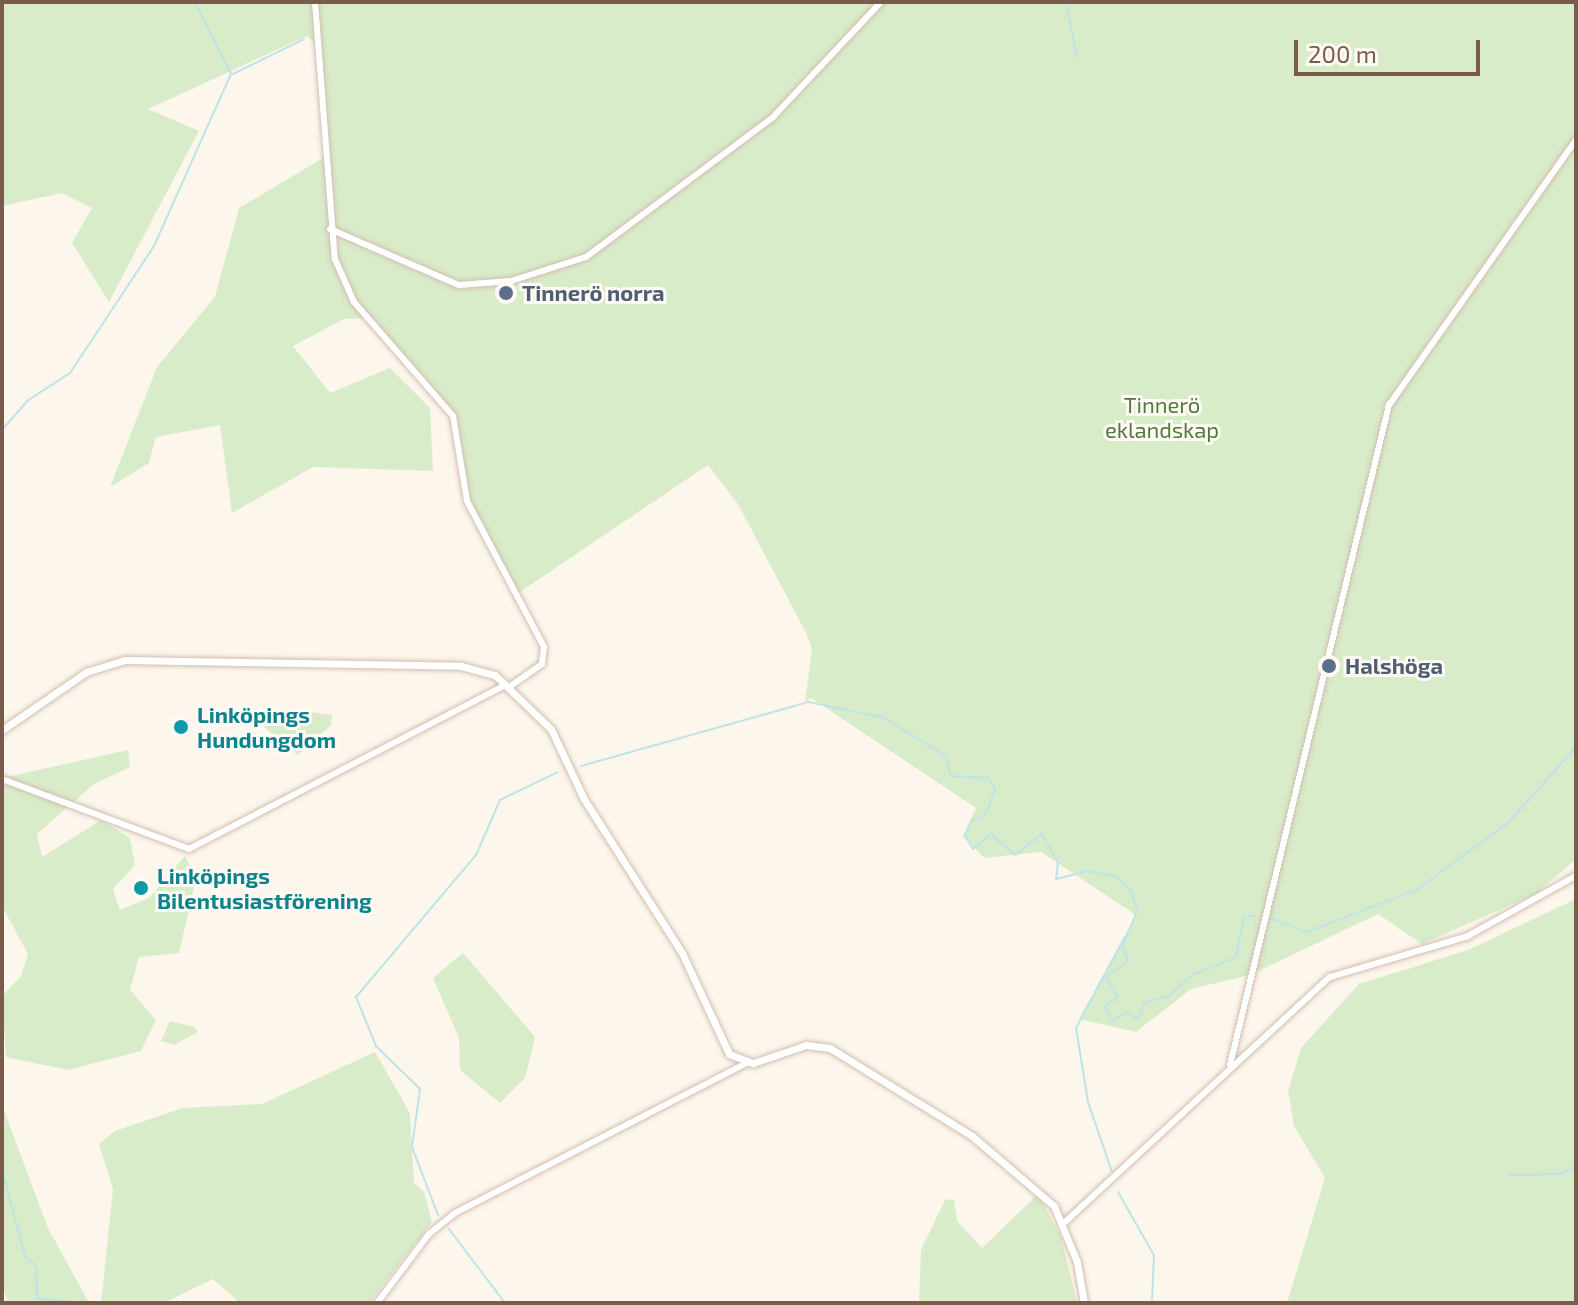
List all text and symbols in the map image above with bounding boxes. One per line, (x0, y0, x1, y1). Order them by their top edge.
scale bar (1298, 24, 1484, 74)
text: 200 m (1308, 39, 1377, 68)
place label: Tinnerö norra (522, 280, 665, 306)
marker: Tinnerö norra (497, 284, 515, 302)
park label: Tinnerö eklandskap (1105, 391, 1219, 442)
place label: Halshöga (1345, 653, 1443, 679)
marker: Halshöga (1320, 657, 1338, 675)
place label: Linköpings Hundungdom (197, 701, 336, 752)
marker: Linköpings Hundungdom (172, 718, 190, 736)
place label: Linköpings Bilentusiastförening (157, 862, 372, 914)
marker: Linköpings Bilentusiastförening (132, 879, 150, 897)

